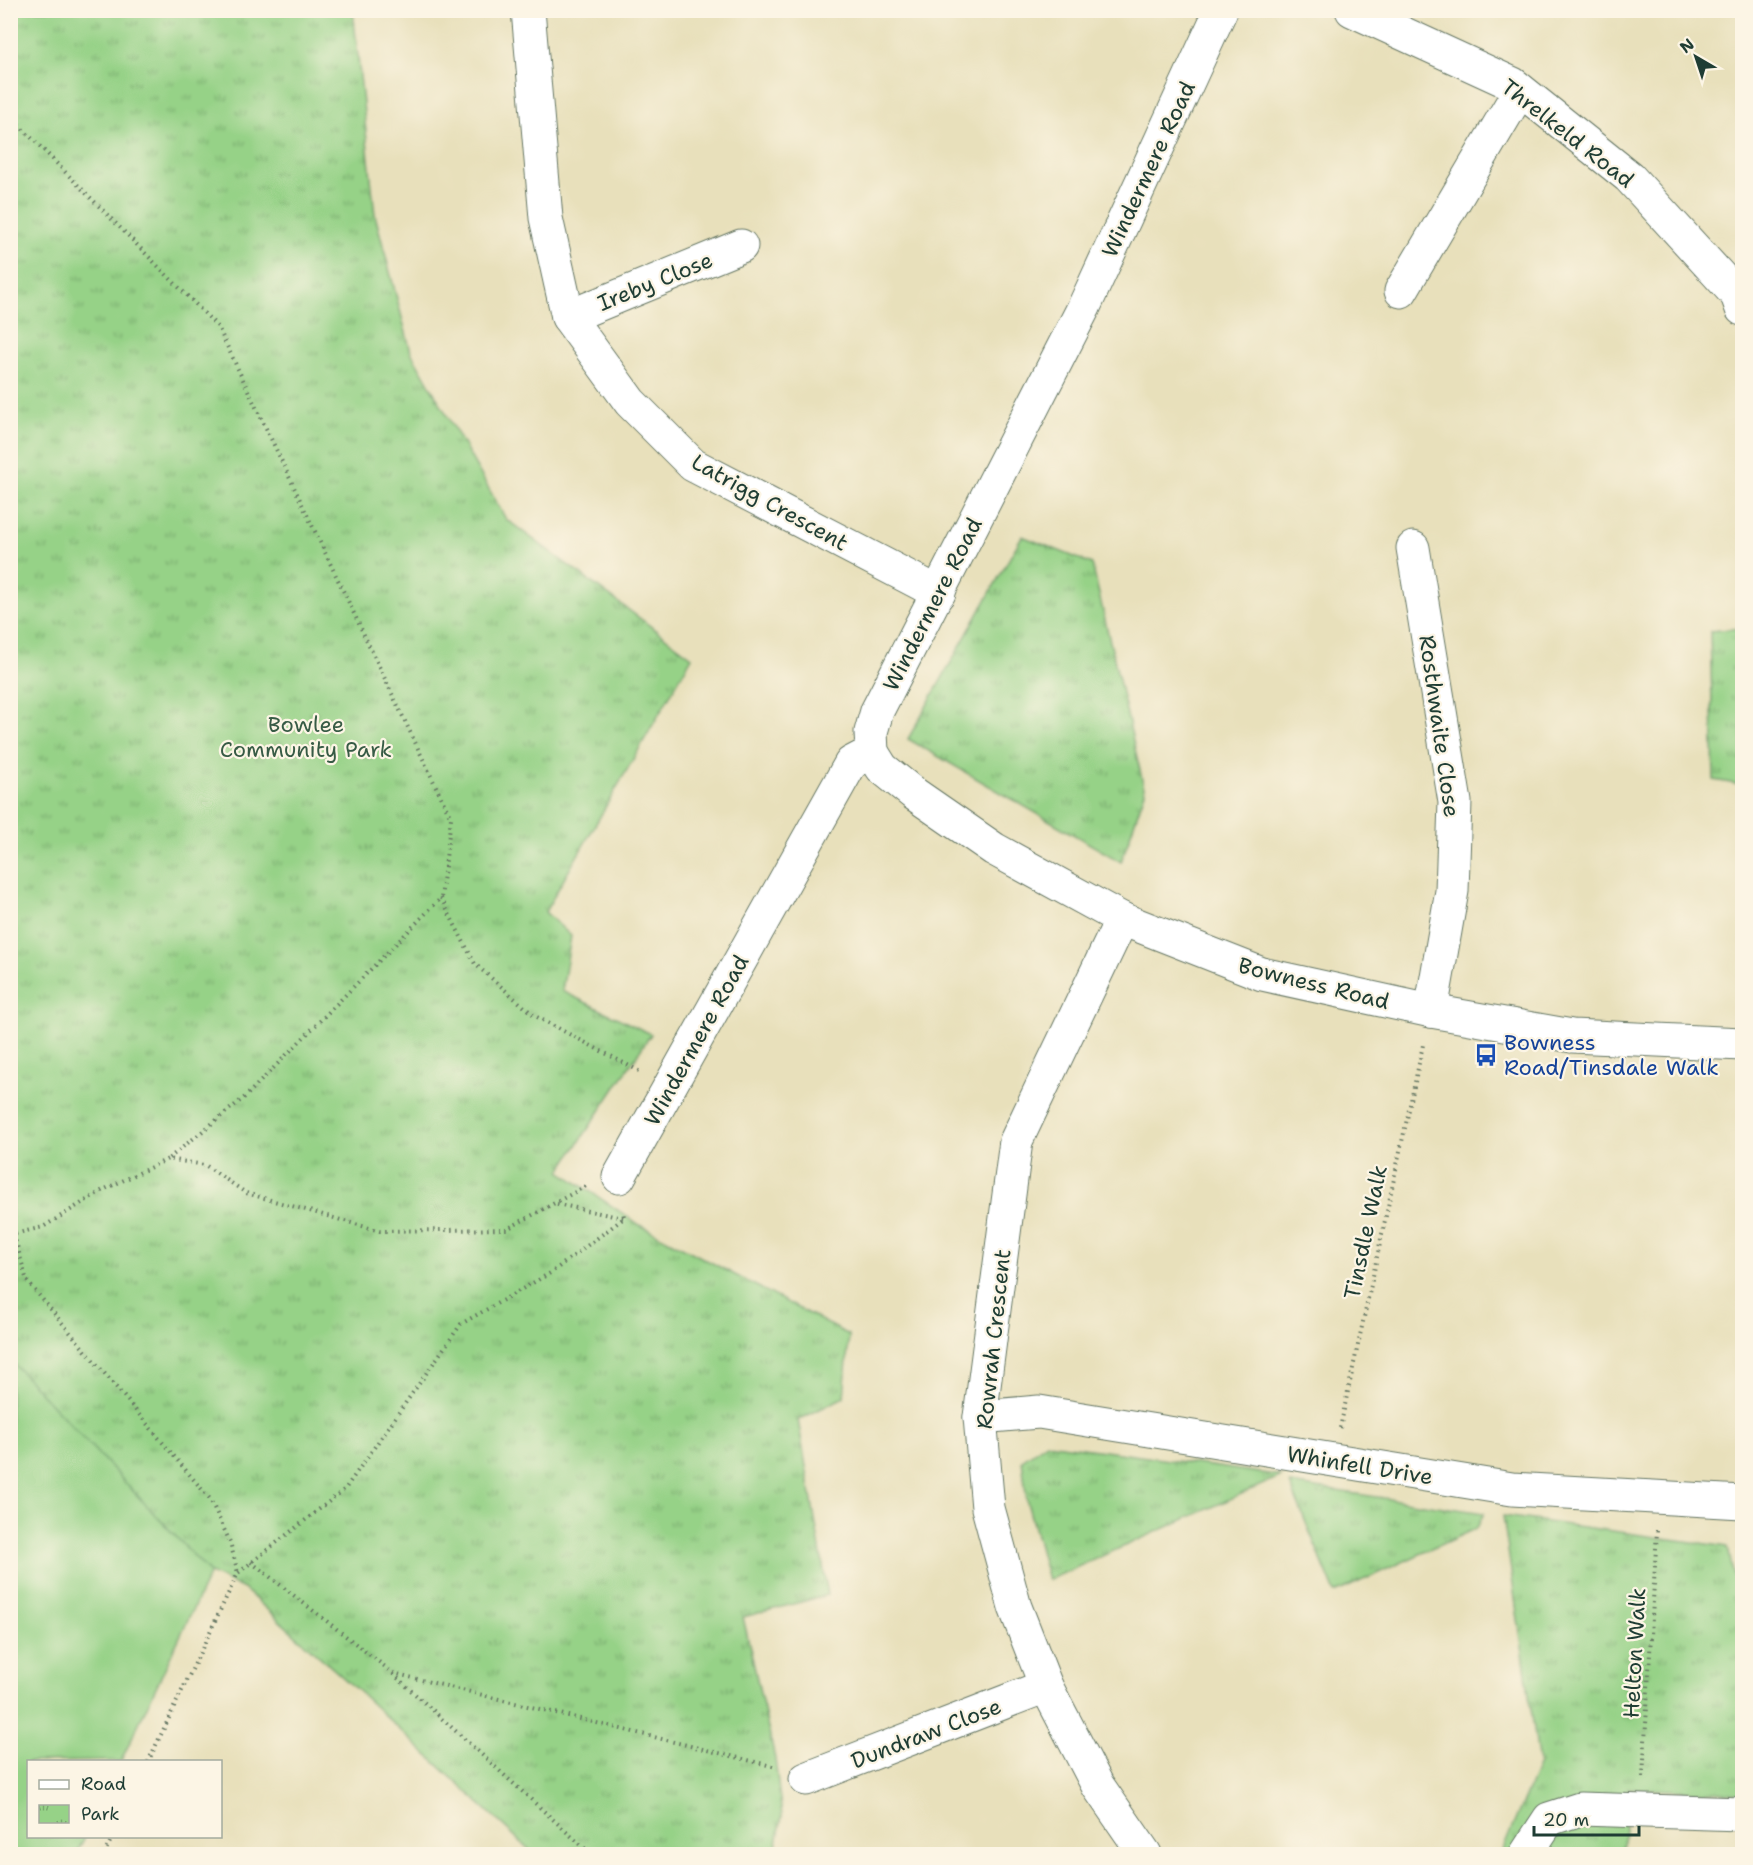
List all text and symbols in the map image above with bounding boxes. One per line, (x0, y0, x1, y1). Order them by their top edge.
north arrow (1666, 27, 1726, 87)
text: N (1675, 34, 1698, 58)
street label: Threlkeld Road (1495, 72, 1640, 194)
street label: Windermere Road (1095, 76, 1202, 262)
street label: Ireby Close (593, 245, 717, 318)
street label: Latrigg Crescent (686, 447, 853, 557)
street label: Windermere Road (876, 512, 989, 696)
street label: Rosthwaite Close (1412, 633, 1467, 819)
park label: Bowlee Community Park (220, 710, 392, 764)
street label: Windermere Road (637, 950, 755, 1131)
street label: Bowness Road (1235, 951, 1392, 1016)
place label: Bowness Road/Tinsdale Walk (1504, 1028, 1719, 1082)
bus stop icon: Bowness Road/Tinsdale Walk (1473, 1042, 1499, 1068)
street label: Tinsdle Walk (1337, 1162, 1394, 1302)
street label: Rowrah Crescent (970, 1248, 1017, 1431)
street label: Whinfell Drive (1285, 1440, 1435, 1491)
street label: Helton Walk (1617, 1587, 1652, 1719)
street label: Dundraw Close (847, 1691, 1005, 1775)
legend (27, 1760, 222, 1838)
text: Road (81, 1772, 126, 1796)
scale bar (1534, 1799, 1639, 1837)
text: Park (81, 1802, 120, 1826)
text: 20 m (1543, 1808, 1589, 1832)

